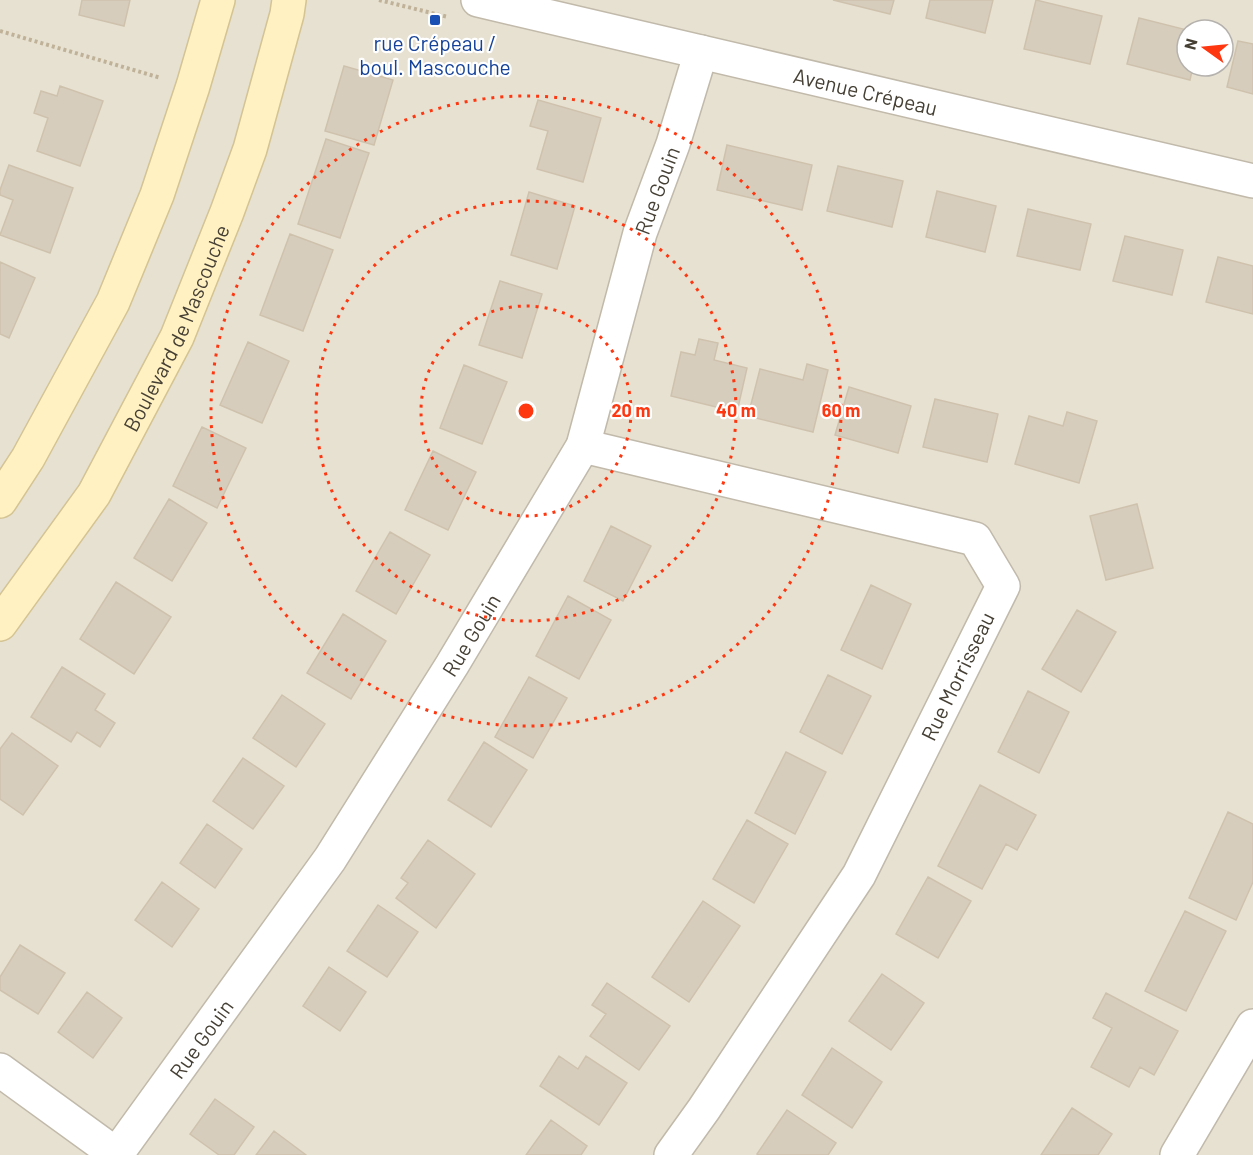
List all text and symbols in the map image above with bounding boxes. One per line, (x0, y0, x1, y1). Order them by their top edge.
marker: rue Crépeau / boul. Mascouche (428, 13, 442, 27)
north arrow (1175, 18, 1235, 78)
place label: rue Crépeau / boul. Mascouche (359, 30, 511, 79)
text: N (1179, 36, 1201, 52)
street label: Avenue Crépeau (791, 62, 940, 119)
street label: Rue Gouin (628, 143, 684, 237)
street label: Boulevard de Mascouche (117, 220, 233, 435)
text: 20 m (612, 399, 650, 421)
text: 40 m (716, 399, 756, 421)
text: 60 m (822, 399, 860, 421)
centre of rings (516, 401, 536, 421)
street label: Rue Gouin (436, 589, 505, 680)
street label: Rue Morrisseau (915, 608, 999, 744)
street label: Rue Gouin (163, 994, 237, 1083)

